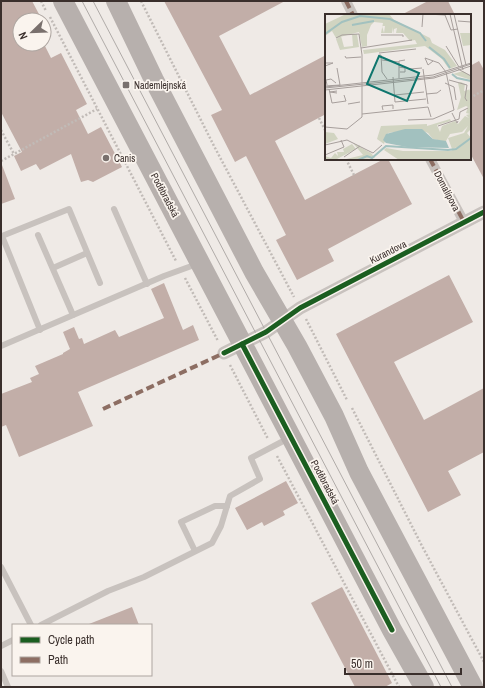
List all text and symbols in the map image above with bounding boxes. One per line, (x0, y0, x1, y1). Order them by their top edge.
north arrow (12, 12, 52, 52)
inset map (325, 14, 471, 160)
text: N (15, 30, 31, 42)
place label: Nademlejnská (134, 79, 186, 92)
marker: Nademlejnská (121, 80, 131, 90)
place label: Canis (114, 152, 135, 165)
marker: Canis (101, 153, 111, 163)
street label: Domalípova (431, 169, 463, 214)
street label: Poděbradská (148, 171, 182, 220)
street label: Kurandova (367, 237, 409, 267)
street label: Poděbradská (308, 458, 342, 507)
legend (12, 624, 152, 676)
text: Cycle path (48, 632, 95, 648)
scale bar (345, 650, 461, 676)
text: Path (48, 652, 68, 668)
text: 50 m (351, 656, 373, 672)

